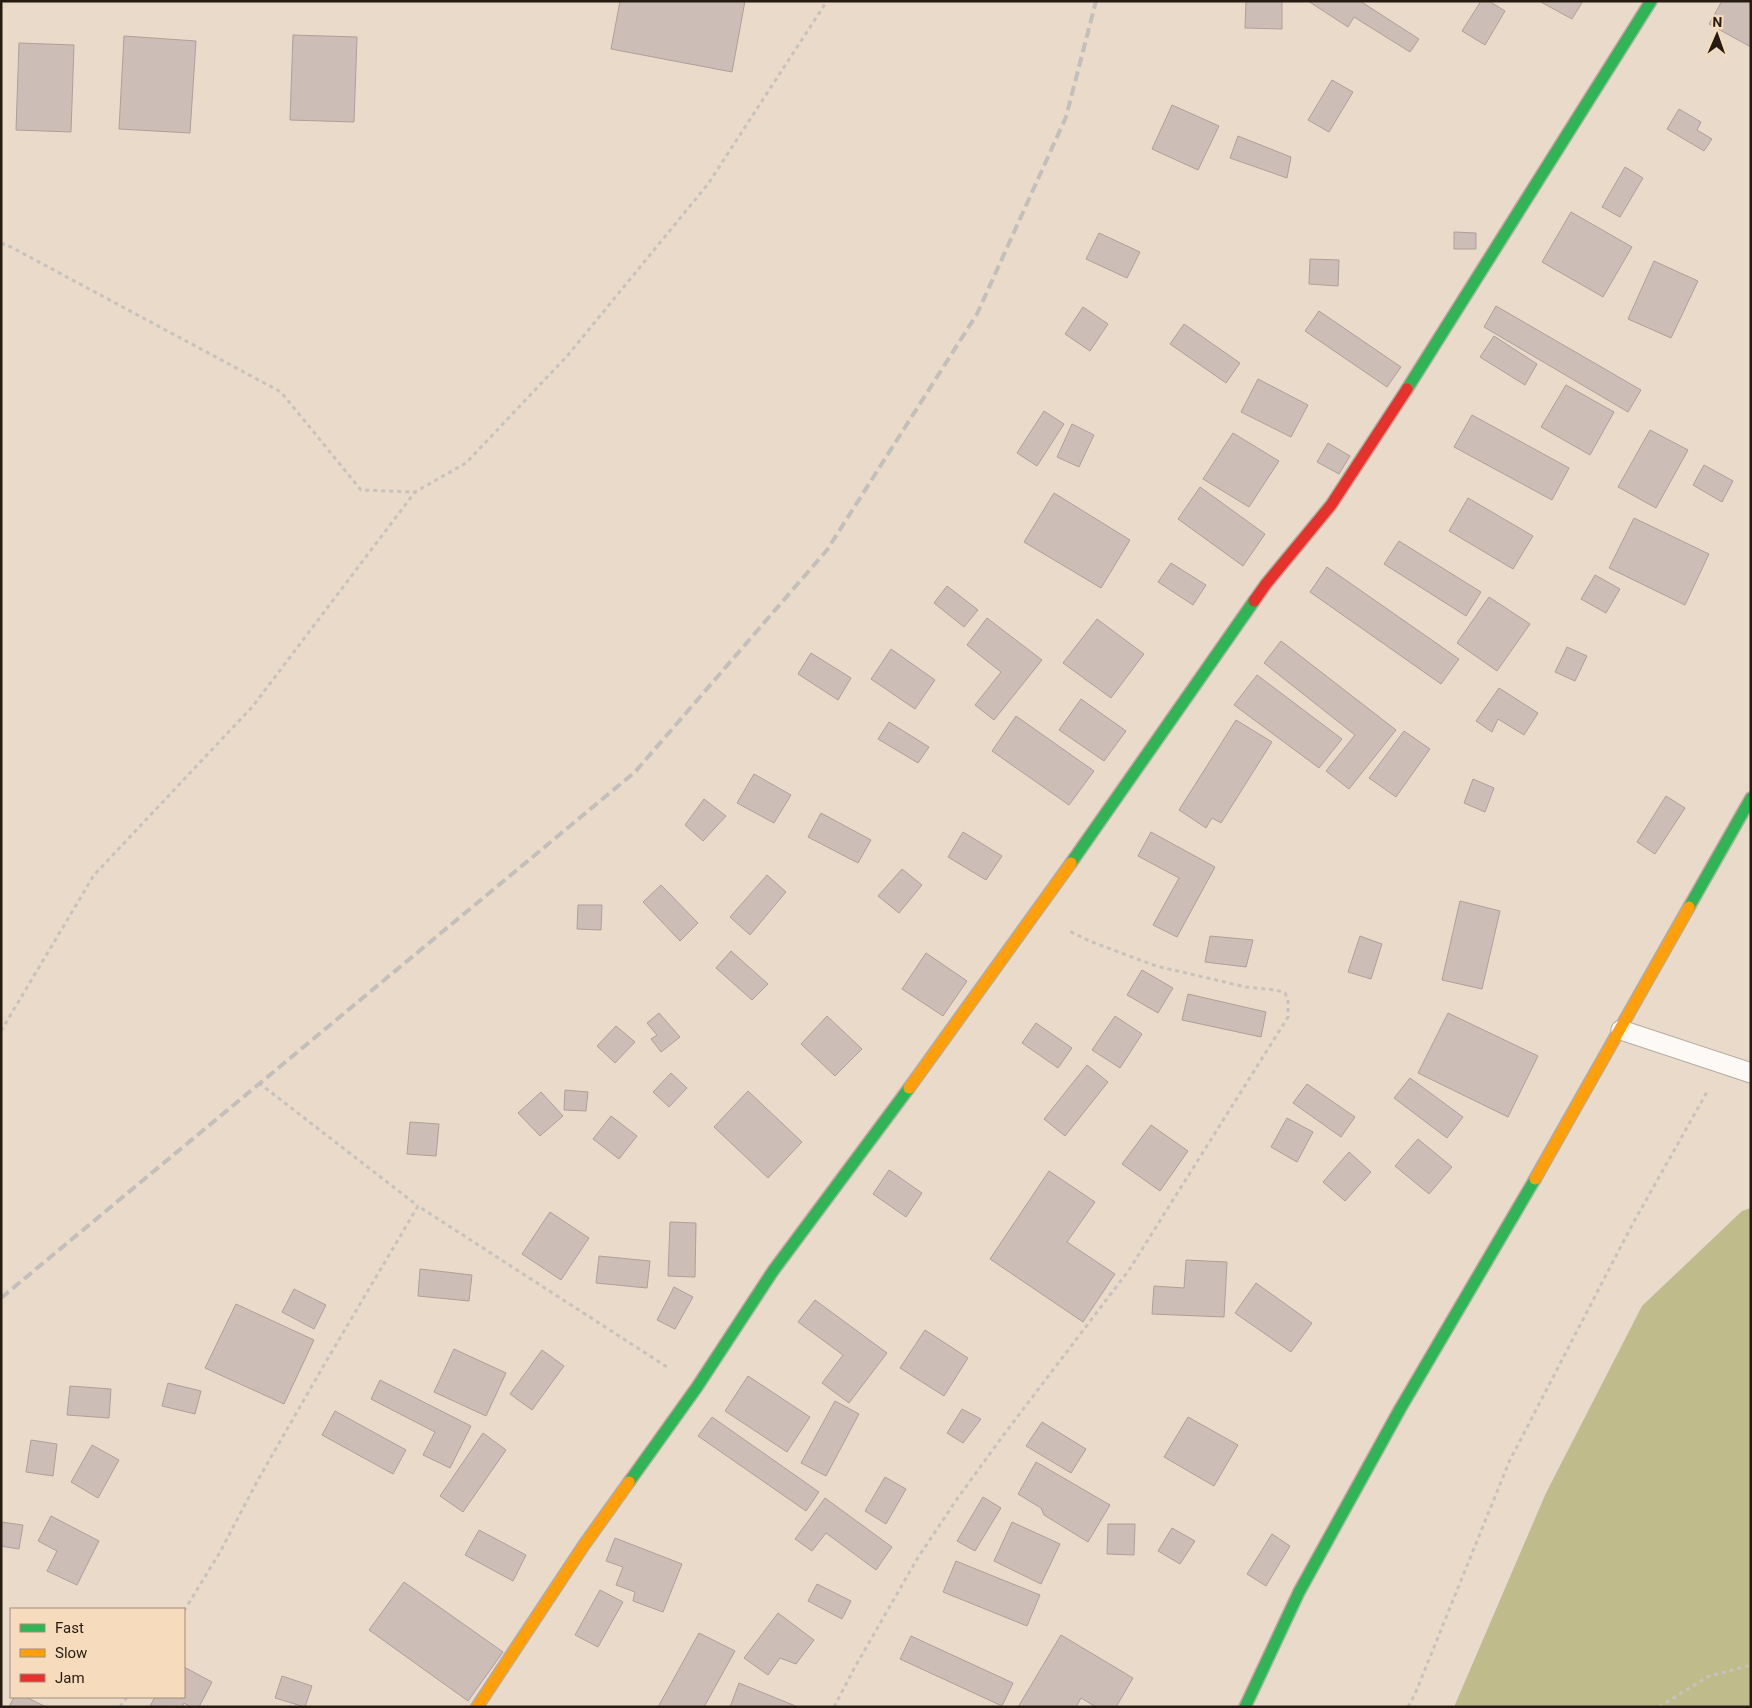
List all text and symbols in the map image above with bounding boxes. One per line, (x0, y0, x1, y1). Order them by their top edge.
north arrow (1692, 10, 1742, 60)
text: N (1712, 14, 1723, 30)
legend (10, 1608, 185, 1698)
text: Fast (55, 1619, 84, 1637)
text: Slow (55, 1644, 87, 1662)
text: Jam (55, 1669, 85, 1687)

